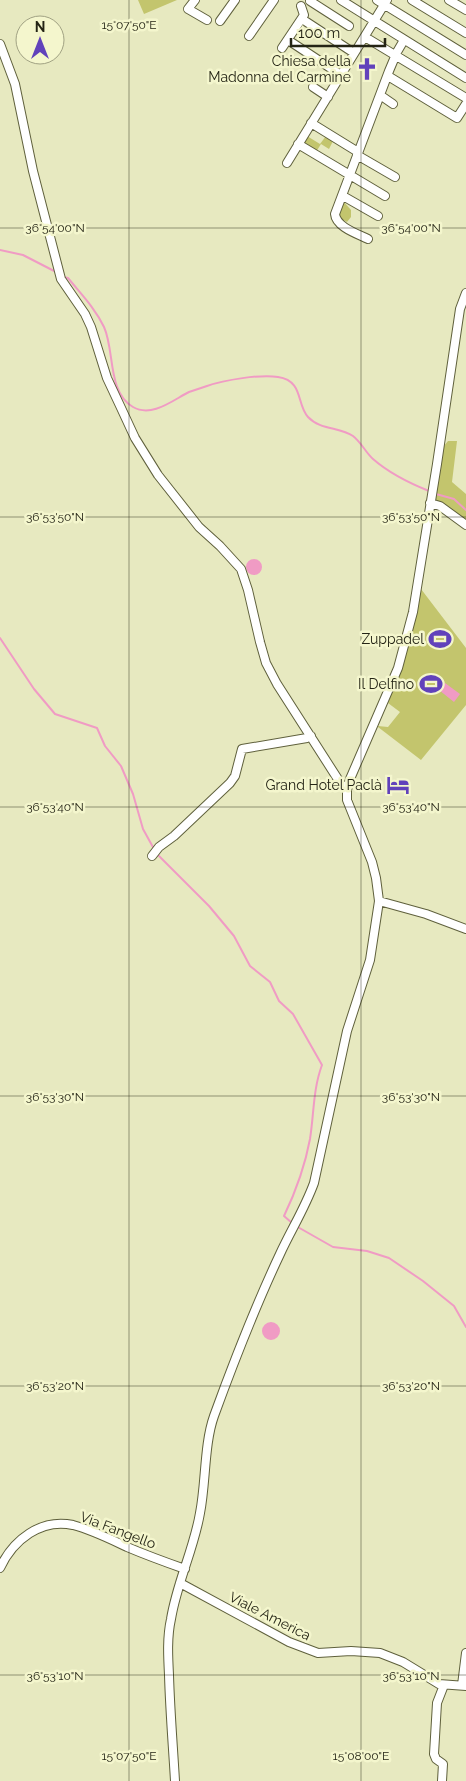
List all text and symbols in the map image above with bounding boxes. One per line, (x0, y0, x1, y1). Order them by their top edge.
north arrow (15, 15, 65, 65)
scale bar (291, 15, 385, 47)
text: 15°07'50"E (101, 18, 157, 32)
text: N (35, 19, 45, 35)
text: 100 m (298, 24, 340, 42)
place label: Chiesa della Madonna del Carmine (208, 53, 351, 85)
church icon: Chiesa della Madonna del Carmine (354, 56, 380, 82)
text: 36°54'00"N (25, 221, 85, 235)
text: 36°54'00"N (381, 221, 441, 235)
text: 36°53'50"N (26, 510, 84, 524)
text: 36°53'50"N (382, 510, 440, 524)
sports icon: Zuppadel (427, 626, 453, 652)
place label: Zuppadel (361, 631, 424, 647)
sports icon: Il Delfino (418, 671, 444, 697)
place label: Il Delfino (358, 676, 414, 692)
hotel icon: Grand Hotel Paclà (385, 772, 411, 798)
place label: Grand Hotel Paclà (265, 777, 382, 793)
text: 36°53'40"N (26, 800, 84, 814)
text: 36°53'40"N (382, 800, 440, 814)
text: 36°53'30"N (26, 1090, 84, 1104)
text: 36°53'30"N (382, 1090, 440, 1104)
text: 36°53'20"N (26, 1379, 84, 1393)
text: 36°53'20"N (382, 1379, 440, 1393)
street label: Via Fangello (78, 1508, 158, 1552)
street label: Viale America (227, 1589, 313, 1643)
text: 36°53'10"N (26, 1669, 84, 1683)
text: 36°53'10"N (382, 1669, 440, 1683)
text: 15°07'50"E (101, 1749, 157, 1763)
text: 15°08'00"E (333, 1749, 389, 1763)

